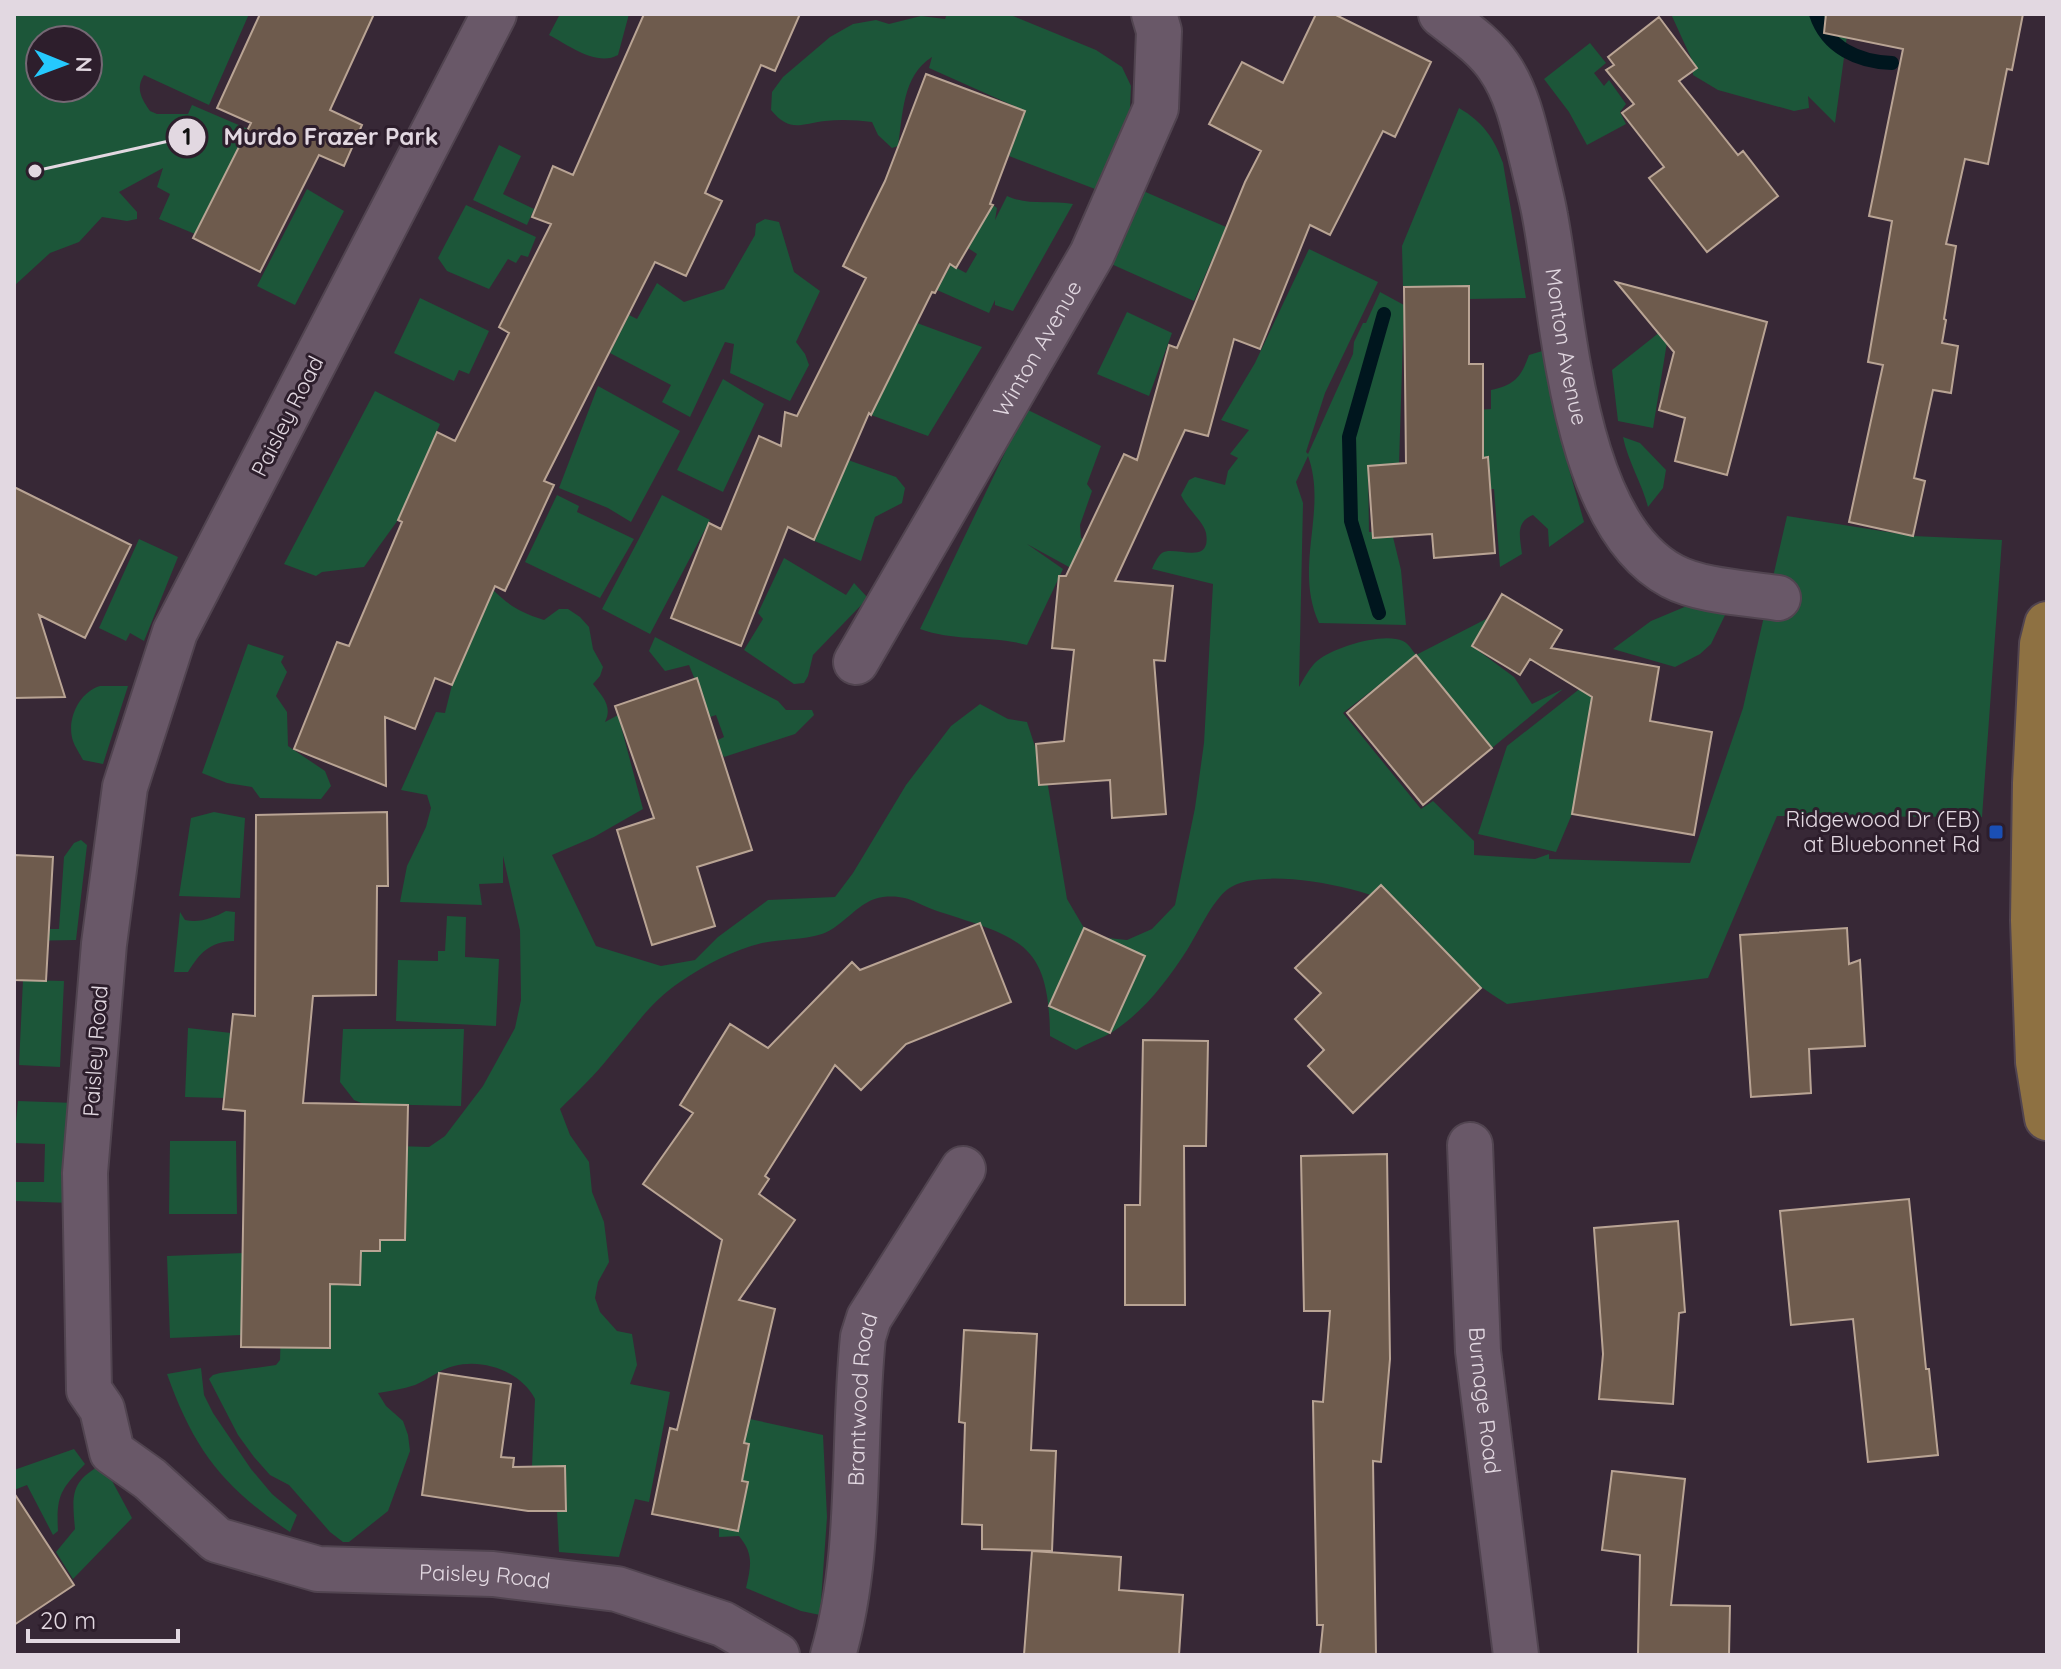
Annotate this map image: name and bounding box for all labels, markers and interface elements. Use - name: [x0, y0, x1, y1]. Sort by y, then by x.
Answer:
- north arrow: [24, 24, 104, 104]
- text: N: [70, 56, 98, 73]
- callout: Murdo Frazer Park: [167, 113, 454, 161]
- text: 1: [182, 121, 192, 151]
- text: Murdo Frazer Park: [223, 121, 439, 151]
- street label: Monton Avenue: [1539, 266, 1594, 428]
- street label: Winton Avenue: [987, 275, 1088, 422]
- street label: Paisley Road: [245, 351, 329, 481]
- place label: Ridgewood Dr (EB) at Bluebonnet Rd: [1785, 805, 1980, 858]
- marker: Ridgewood Dr (EB) at Bluebonnet Rd: [1987, 823, 2005, 841]
- street label: Paisley Road: [76, 984, 114, 1118]
- street label: Brantwood Road: [842, 1309, 884, 1486]
- street label: Burnage Road: [1463, 1326, 1507, 1476]
- street label: Paisley Road: [419, 1558, 552, 1595]
- scale bar: [28, 1593, 178, 1643]
- text: 20 m: [40, 1605, 96, 1635]

